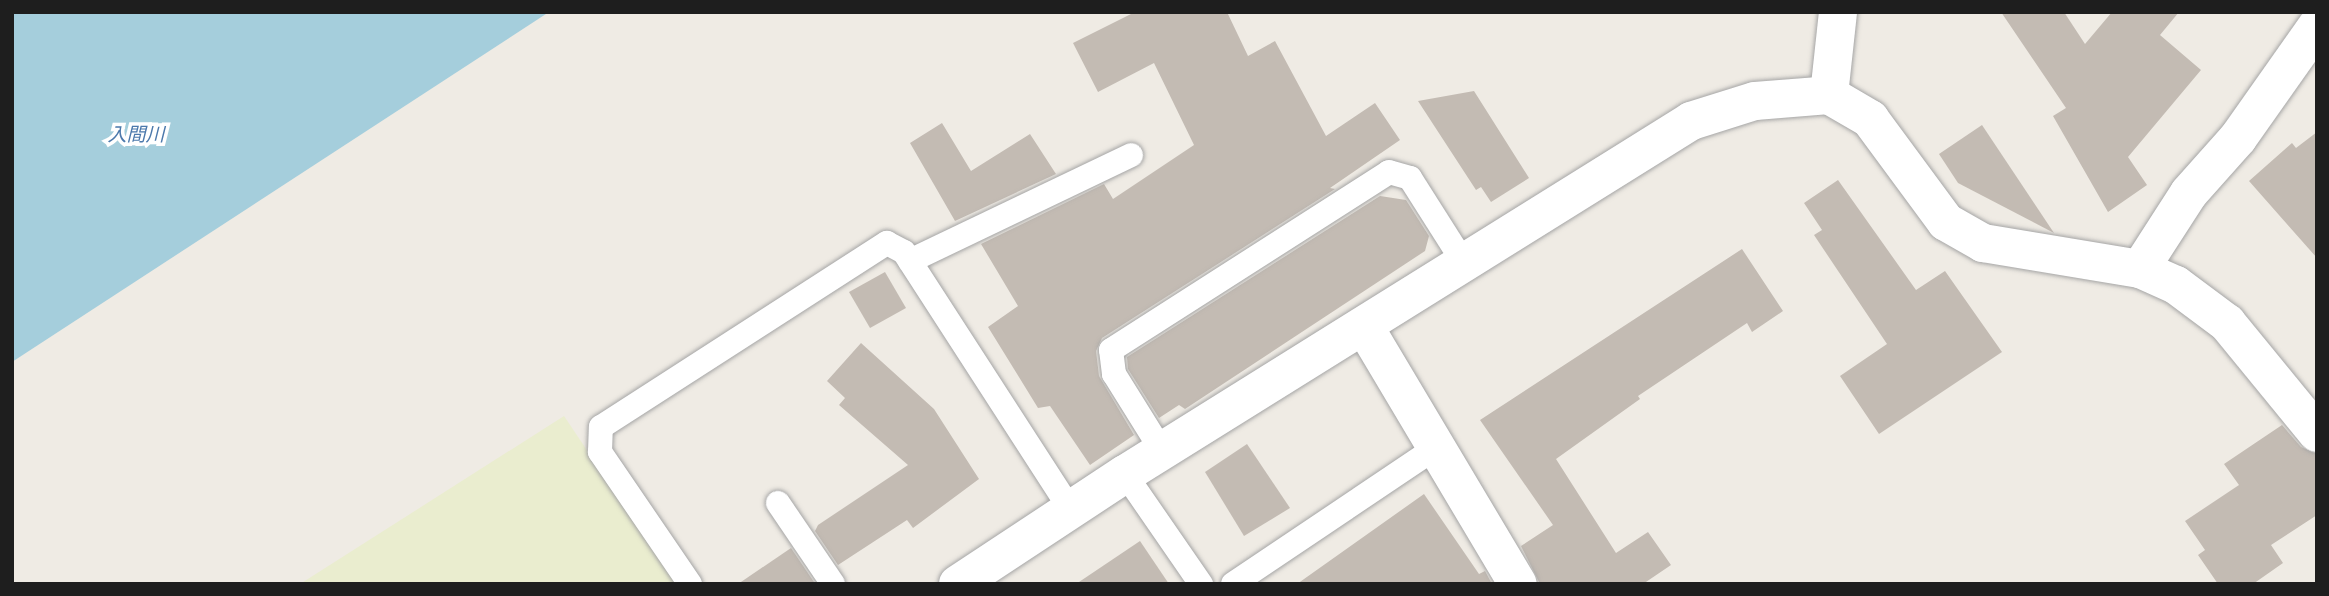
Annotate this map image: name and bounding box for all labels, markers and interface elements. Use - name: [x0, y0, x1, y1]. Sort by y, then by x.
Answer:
- water label: 入間川: [108, 124, 164, 146]

